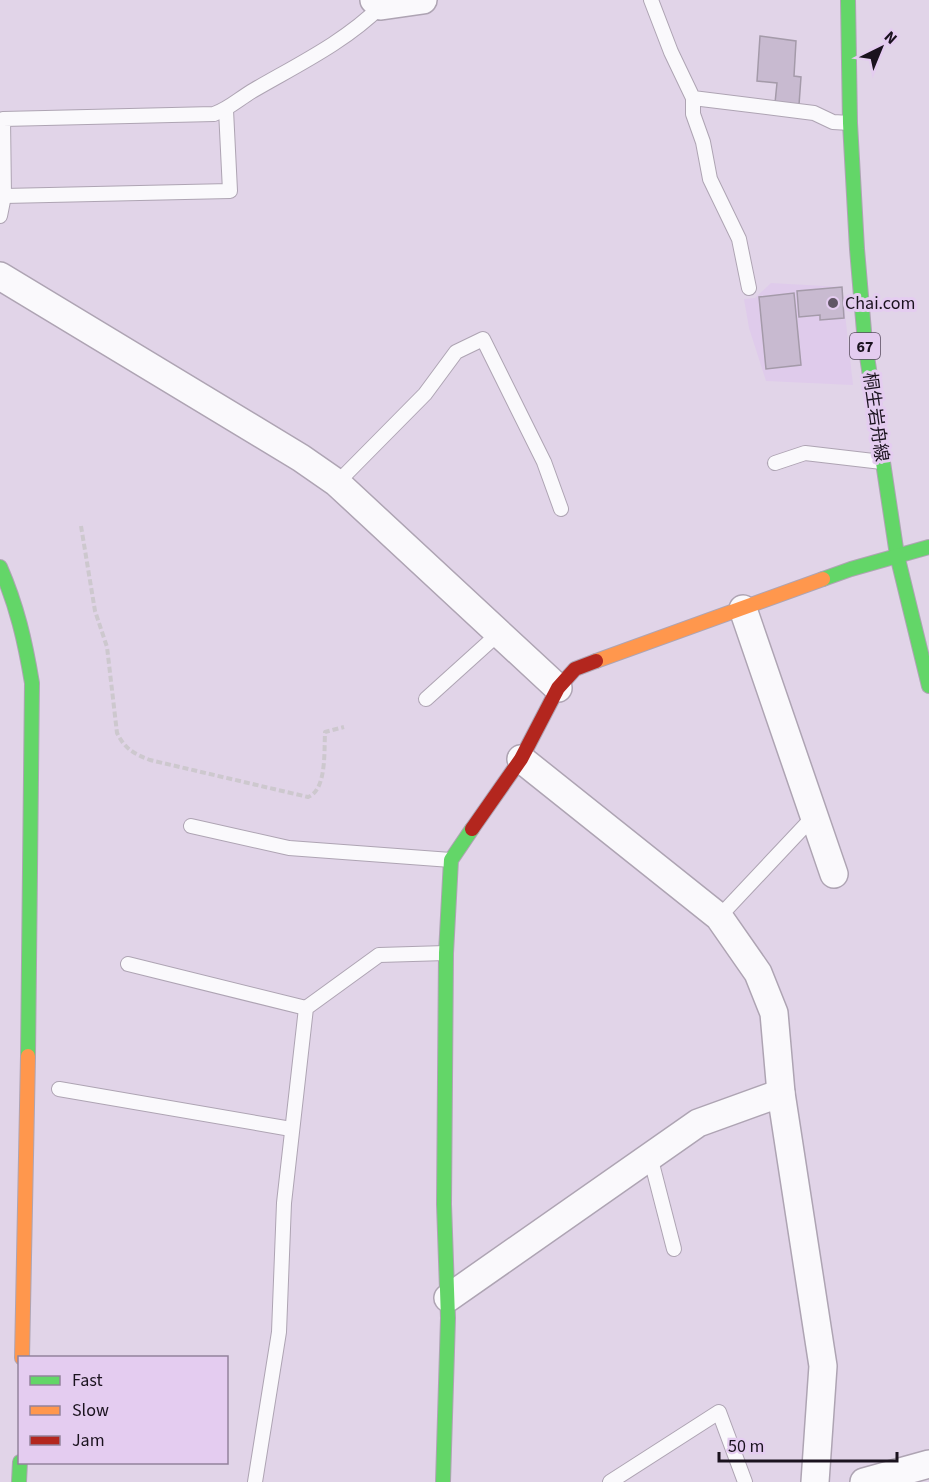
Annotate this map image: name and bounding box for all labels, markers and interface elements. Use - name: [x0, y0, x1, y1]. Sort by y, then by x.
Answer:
- north arrow: [851, 18, 911, 78]
- text: N: [879, 26, 902, 49]
- place label: Chai.com: [845, 291, 915, 316]
- marker: Chai.com: [826, 296, 840, 310]
- road number: 67: [850, 333, 880, 359]
- street label: 桐生岩舟線: [857, 371, 894, 463]
- legend: [18, 1356, 228, 1464]
- text: Fast: [72, 1368, 103, 1393]
- text: Slow: [72, 1398, 109, 1423]
- scale bar: [719, 1425, 898, 1463]
- text: Jam: [72, 1428, 105, 1453]
- text: 50 m: [728, 1434, 764, 1459]

